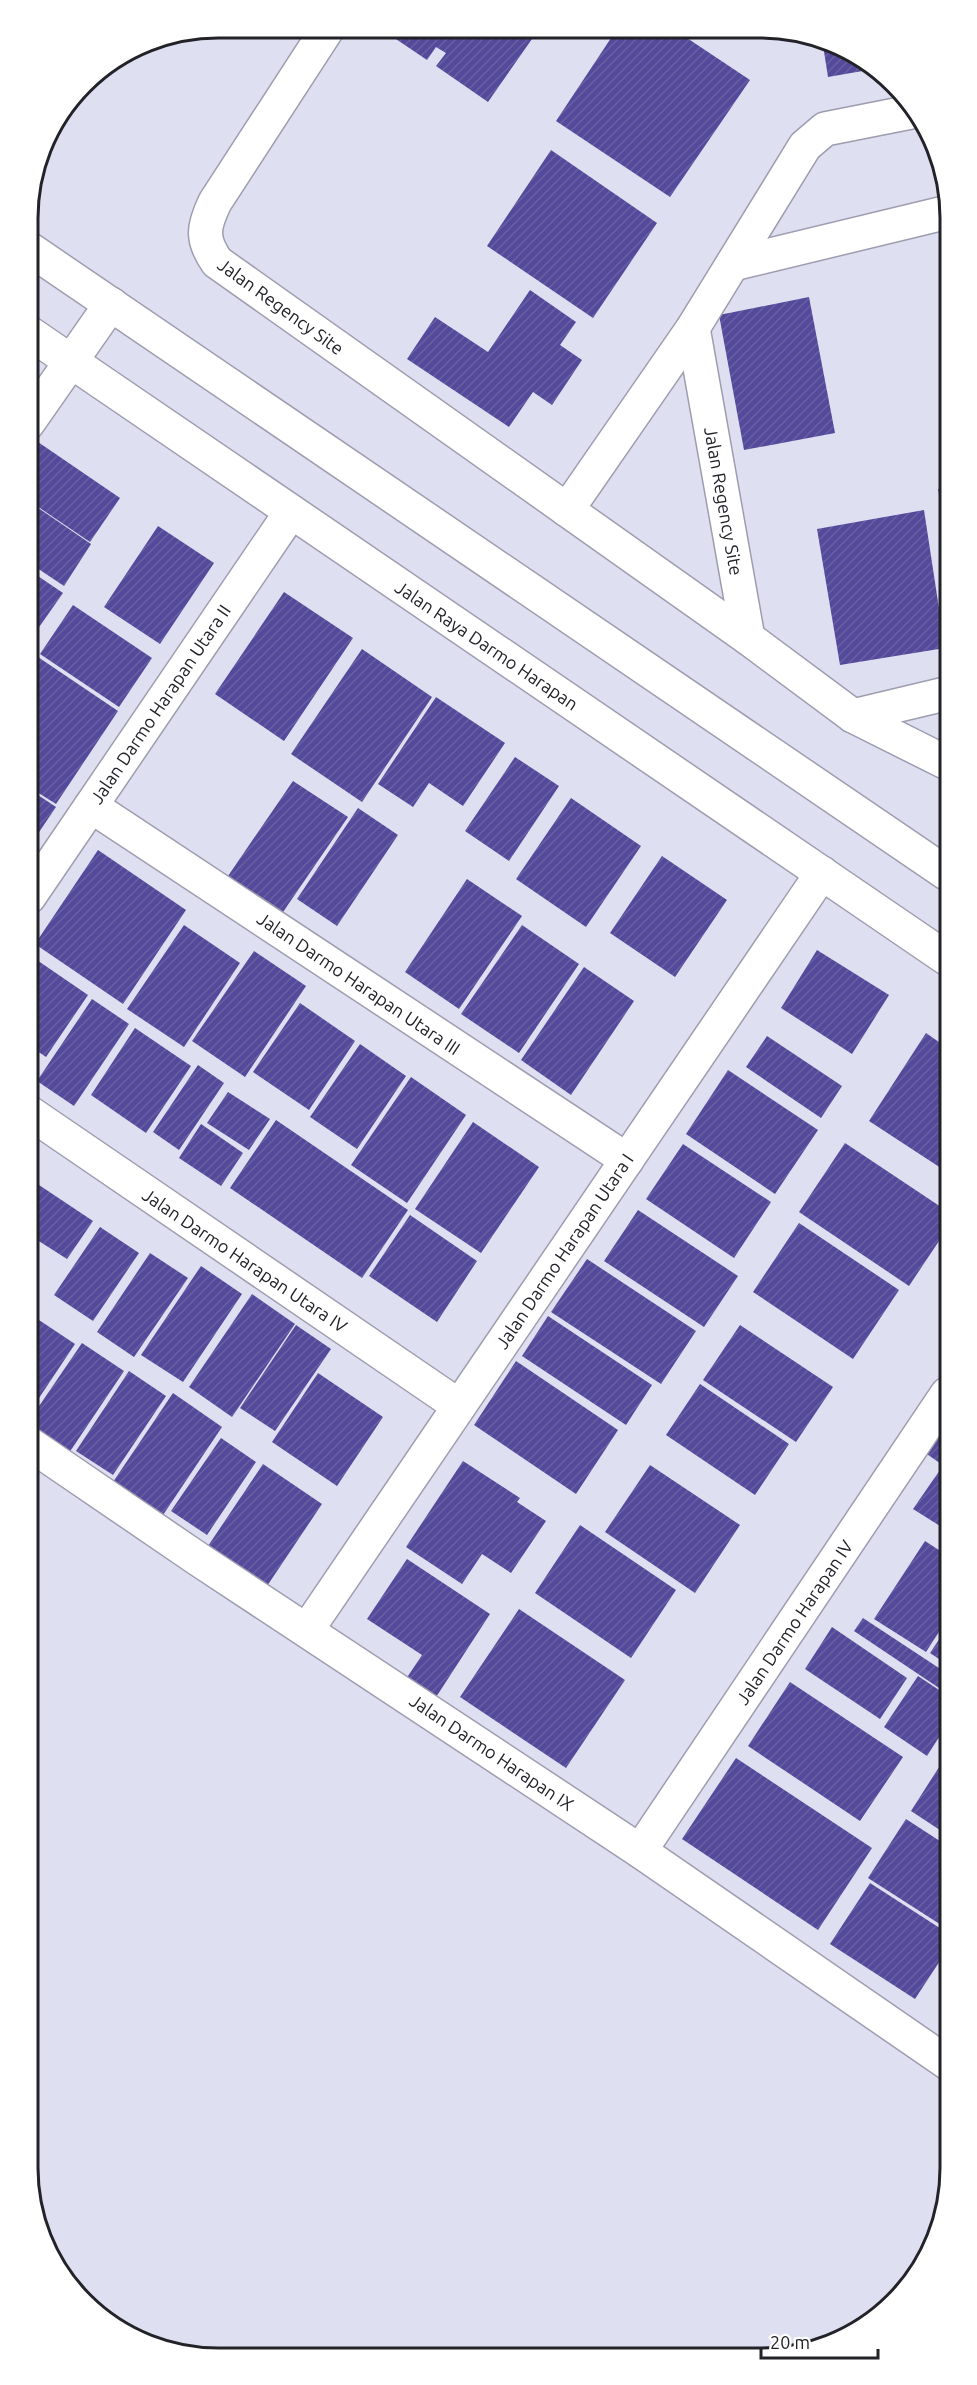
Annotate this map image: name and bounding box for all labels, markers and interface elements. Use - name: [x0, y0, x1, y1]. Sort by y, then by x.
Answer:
- street label: Jalan Regency Site: [214, 254, 348, 358]
- street label: Jalan Regency Site: [701, 425, 747, 577]
- street label: Jalan Raya Darmo Harapan: [392, 576, 582, 714]
- street label: Jalan Darmo Harapan Utara II: [86, 601, 234, 807]
- street label: Jalan Darmo Harapan Utara III: [254, 908, 464, 1058]
- street label: Jalan Darmo Harapan Utara I: [491, 1150, 637, 1352]
- street label: Jalan Darmo Harapan Utara IV: [139, 1184, 352, 1336]
- street label: Jalan Darmo Harapan IV: [732, 1536, 857, 1708]
- street label: Jalan Darmo Harapan IX: [406, 1690, 578, 1814]
- scale bar: [761, 2322, 878, 2360]
- text: 20 m: [770, 2332, 810, 2352]

